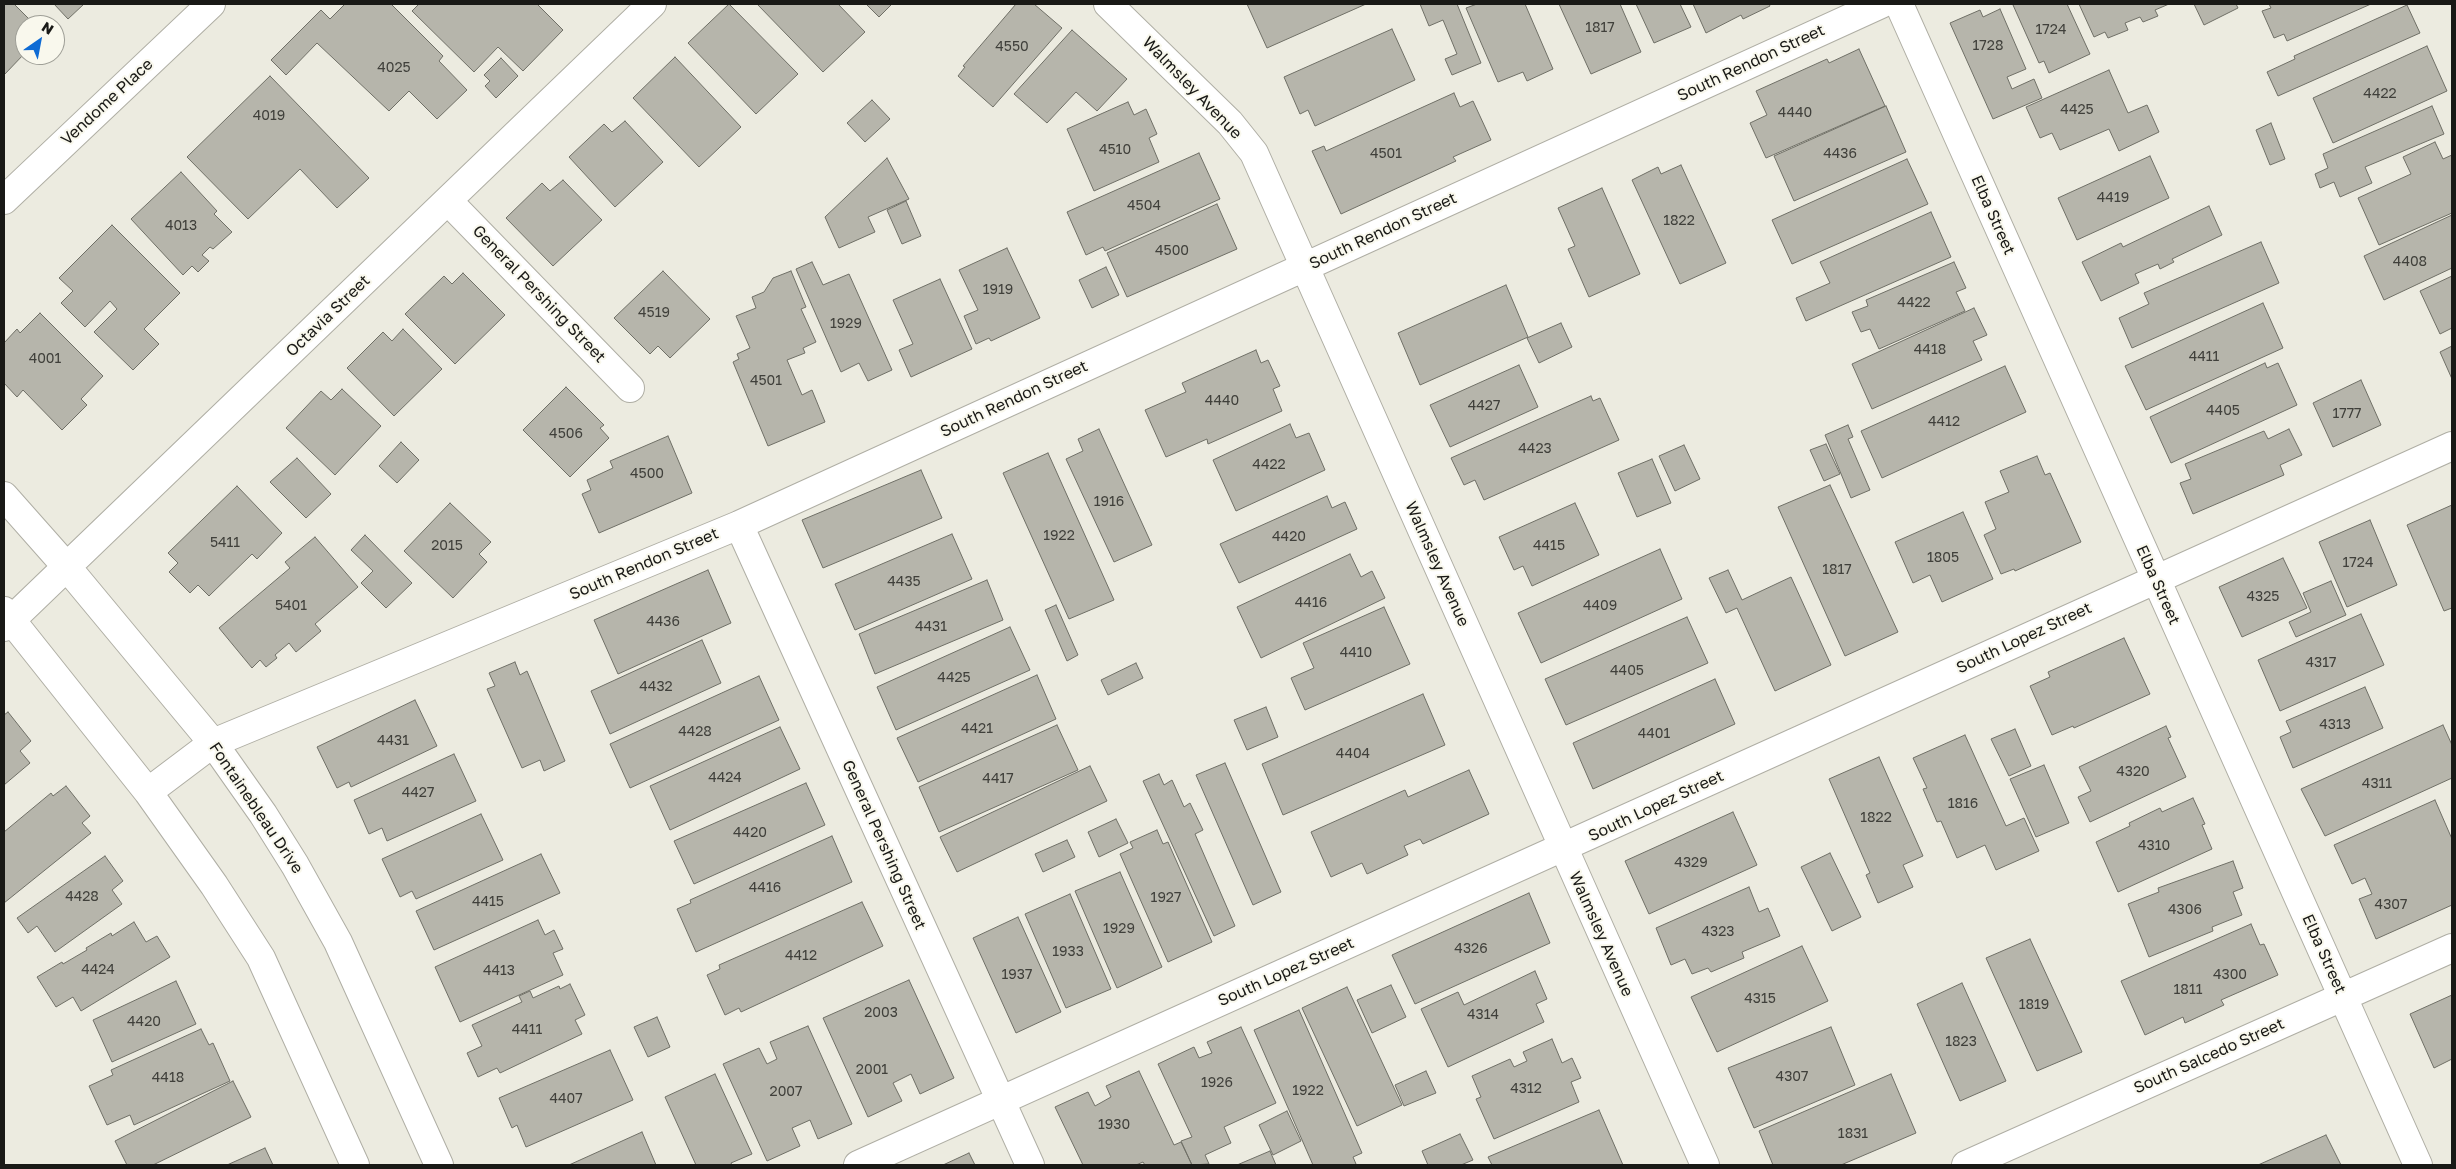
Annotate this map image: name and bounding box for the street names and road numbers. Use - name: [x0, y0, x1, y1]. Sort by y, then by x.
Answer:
- street label: South Rendon Street: [1674, 20, 1828, 106]
- street label: Walmsley Avenue: [1138, 33, 1246, 143]
- street label: Vendome Place: [57, 55, 157, 149]
- street label: Elba Street: [1967, 172, 2019, 258]
- street label: South Rendon Street: [1306, 188, 1460, 274]
- street label: General Pershing Street: [468, 221, 610, 367]
- street label: Octavia Street: [282, 271, 374, 361]
- street label: South Rendon Street: [937, 356, 1091, 442]
- street label: Walmsley Avenue: [1401, 498, 1473, 630]
- street label: South Rendon Street: [566, 524, 722, 604]
- street label: Elba Street: [2132, 542, 2184, 628]
- street label: South Lopez Street: [1953, 598, 2095, 678]
- street label: Fontainebleau Drive: [205, 739, 307, 877]
- street label: General Pershing Street: [838, 757, 930, 933]
- street label: South Lopez Street: [1585, 766, 1727, 846]
- street label: Walmsley Avenue: [1565, 868, 1637, 1000]
- street label: Elba Street: [2298, 911, 2350, 997]
- street label: South Lopez Street: [1215, 933, 1357, 1011]
- street label: South Salcedo Street: [2131, 1014, 2287, 1098]

